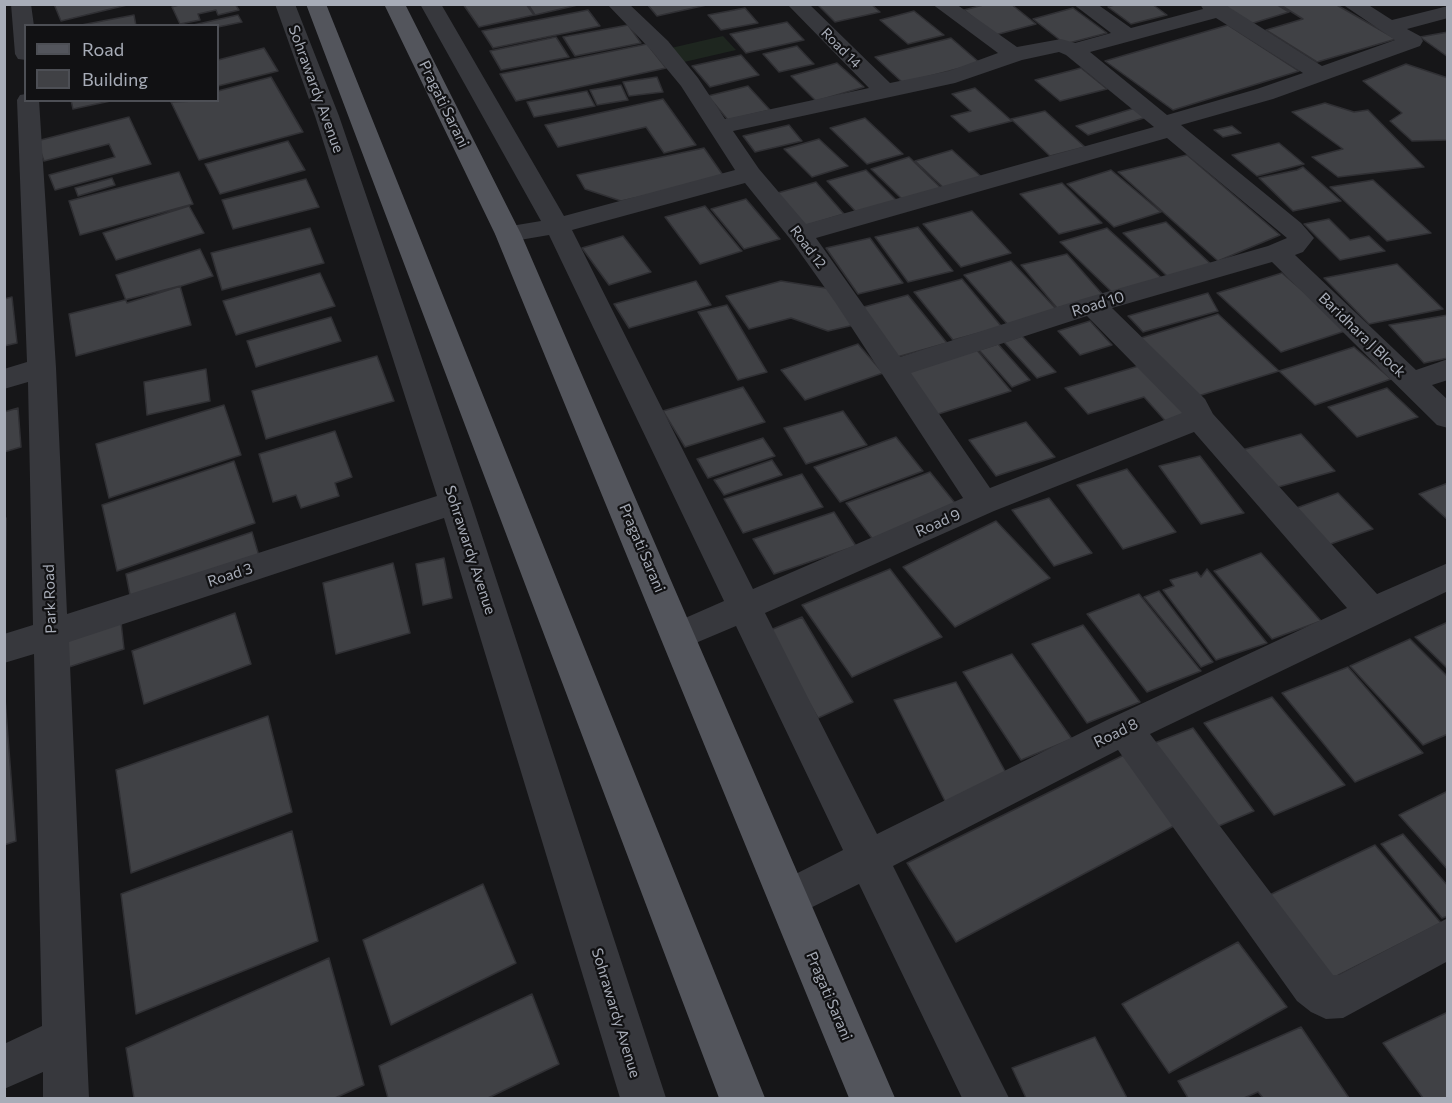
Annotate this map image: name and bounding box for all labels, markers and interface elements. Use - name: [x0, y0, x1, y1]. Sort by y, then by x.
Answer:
- street label: Sohrawardy Avenue: [285, 23, 347, 155]
- legend: [24, 24, 219, 102]
- street label: Road 14: [817, 24, 865, 72]
- text: Road: [82, 38, 124, 60]
- street label: Pragati Sarani: [415, 58, 473, 150]
- text: Building: [82, 68, 148, 90]
- street label: Road 12: [787, 222, 829, 272]
- street label: Road 10: [1069, 287, 1127, 321]
- street label: Baridhara J Block: [1315, 289, 1409, 381]
- street label: Sohrawardy Avenue: [441, 483, 499, 617]
- street label: Pragati Sarani: [615, 501, 669, 595]
- street label: Road 9: [913, 505, 963, 541]
- street label: Road 3: [205, 559, 255, 591]
- street label: Park Road: [40, 564, 60, 634]
- street label: Road 8: [1091, 715, 1141, 751]
- street label: Sohrawardy Avenue: [588, 946, 644, 1080]
- street label: Pragati Sarani: [802, 949, 856, 1043]

